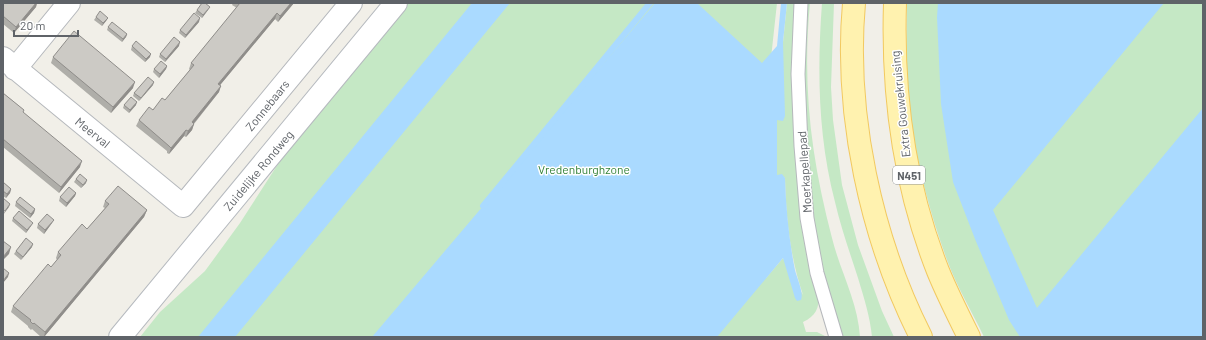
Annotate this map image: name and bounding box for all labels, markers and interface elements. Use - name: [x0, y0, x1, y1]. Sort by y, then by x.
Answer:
- scale bar: [14, 12, 78, 38]
- text: 20 m: [20, 18, 46, 32]
- street label: Extra Gouwekruising: [887, 50, 913, 158]
- street label: Zonnebaars: [242, 77, 292, 133]
- street label: Meerval: [73, 114, 113, 150]
- street label: Zuidelijke Rondweg: [220, 127, 296, 213]
- street label: Moerkapellepad: [794, 131, 814, 213]
- park label: Vredenburghzone: [538, 162, 630, 176]
- road number: N451: [893, 166, 925, 184]

